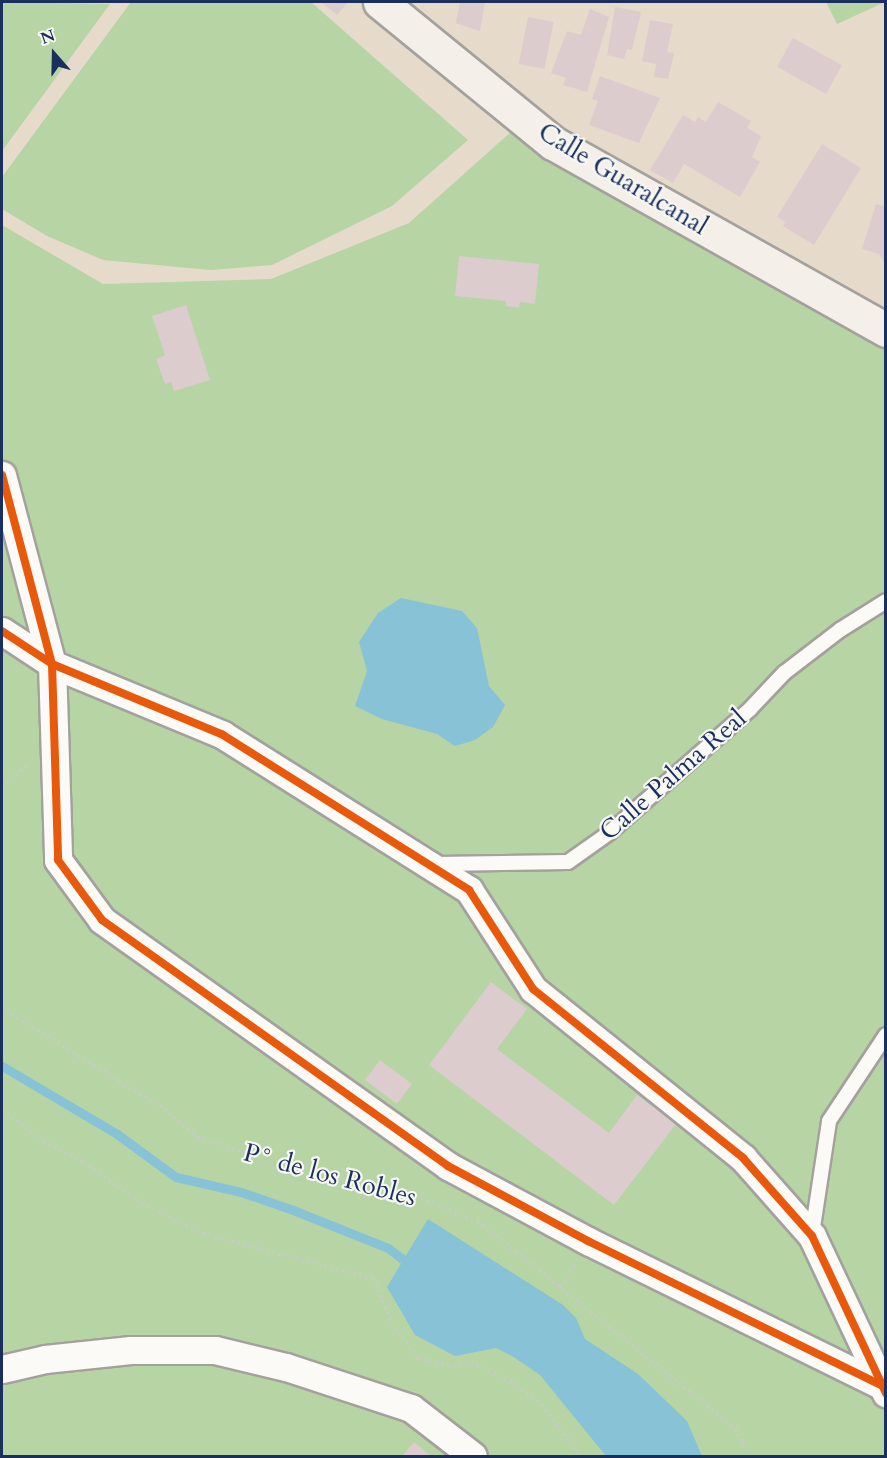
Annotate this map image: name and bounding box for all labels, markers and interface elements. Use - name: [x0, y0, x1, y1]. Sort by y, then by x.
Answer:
- north arrow: [24, 24, 84, 84]
- text: N: [38, 24, 58, 50]
- street label: Calle Guaralcanal: [533, 116, 713, 242]
- street label: Calle Palma Real: [593, 703, 753, 847]
- street label: P° de los Robles: [240, 1137, 420, 1213]

